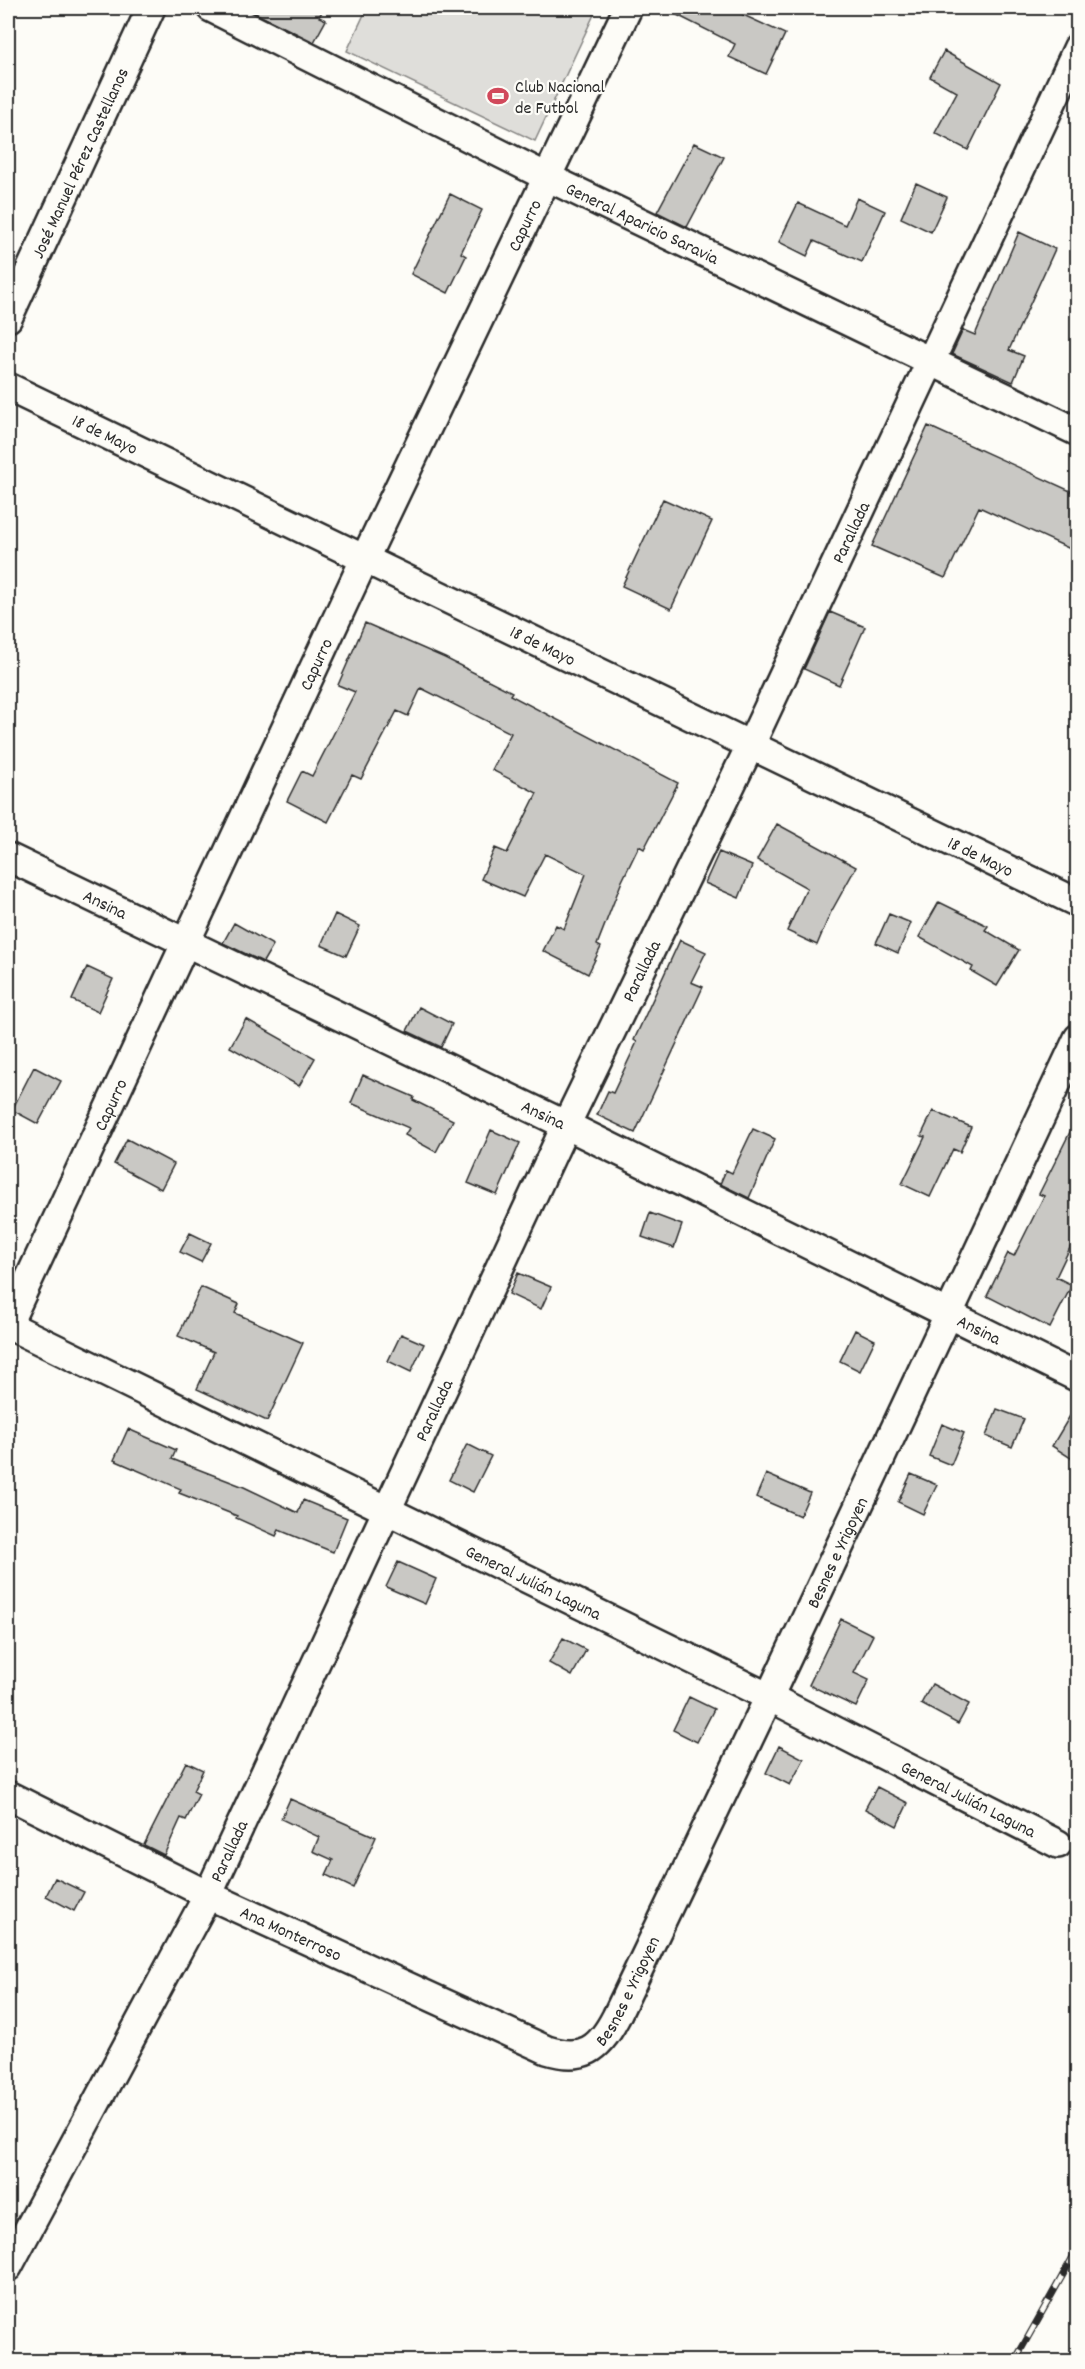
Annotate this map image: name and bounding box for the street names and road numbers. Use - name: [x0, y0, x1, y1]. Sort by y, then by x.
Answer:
- street label: José Manuel Pérez Castellanos: [27, 64, 137, 263]
- street label: General Aparicio Saravia: [561, 178, 723, 273]
- street label: Capurro: [503, 196, 549, 256]
- street label: 18 de Mayo: [67, 410, 141, 463]
- street label: Parallada: [827, 498, 878, 568]
- street label: 18 de Mayo: [505, 621, 579, 674]
- street label: Capurro: [295, 635, 341, 695]
- street label: 18 de Mayo: [943, 832, 1017, 885]
- street label: Ansina: [78, 885, 131, 927]
- street label: Parallada: [618, 936, 669, 1007]
- street label: Capurro: [90, 1076, 135, 1136]
- street label: Ansina: [516, 1095, 569, 1138]
- street label: Ansina: [952, 1310, 1005, 1353]
- street label: Parallada: [410, 1376, 461, 1446]
- street label: Besnes e Yrigoyen: [802, 1494, 876, 1613]
- street label: General Julián Laguna: [460, 1540, 605, 1628]
- street label: General Julián Laguna: [896, 1756, 1040, 1846]
- street label: Parallada: [206, 1816, 256, 1887]
- street label: Ana Monterroso: [235, 1901, 345, 1969]
- street label: Besnes e Yrigoyen: [591, 1933, 668, 2053]

